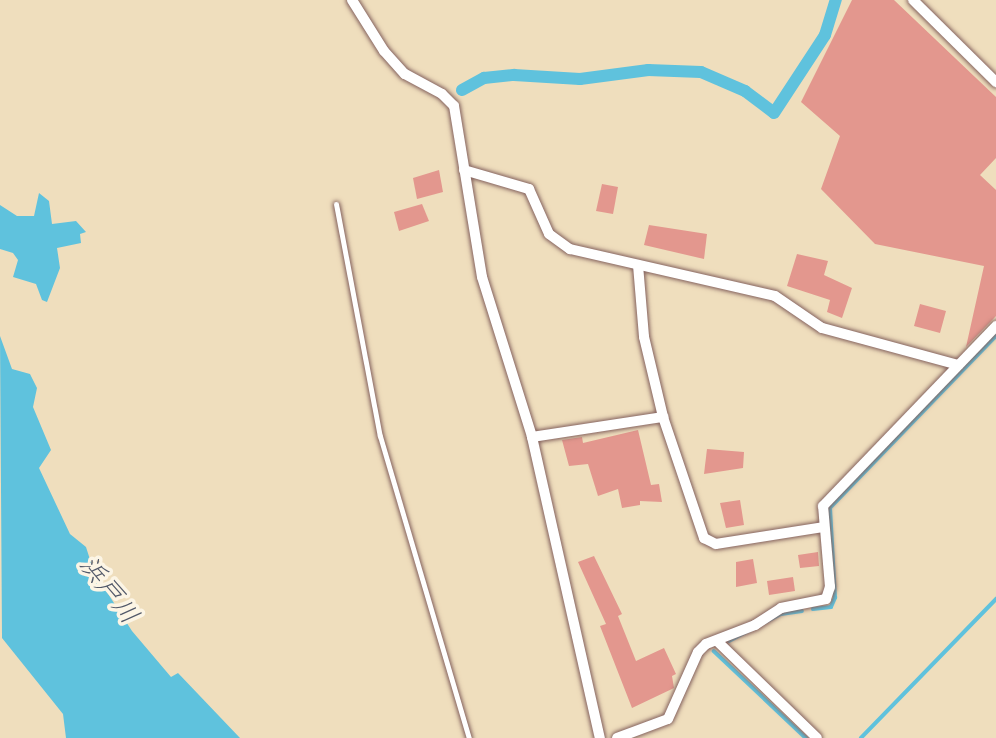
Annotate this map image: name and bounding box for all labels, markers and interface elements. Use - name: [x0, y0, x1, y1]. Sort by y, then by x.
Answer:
- water label: 浜戸川: [73, 550, 145, 630]

